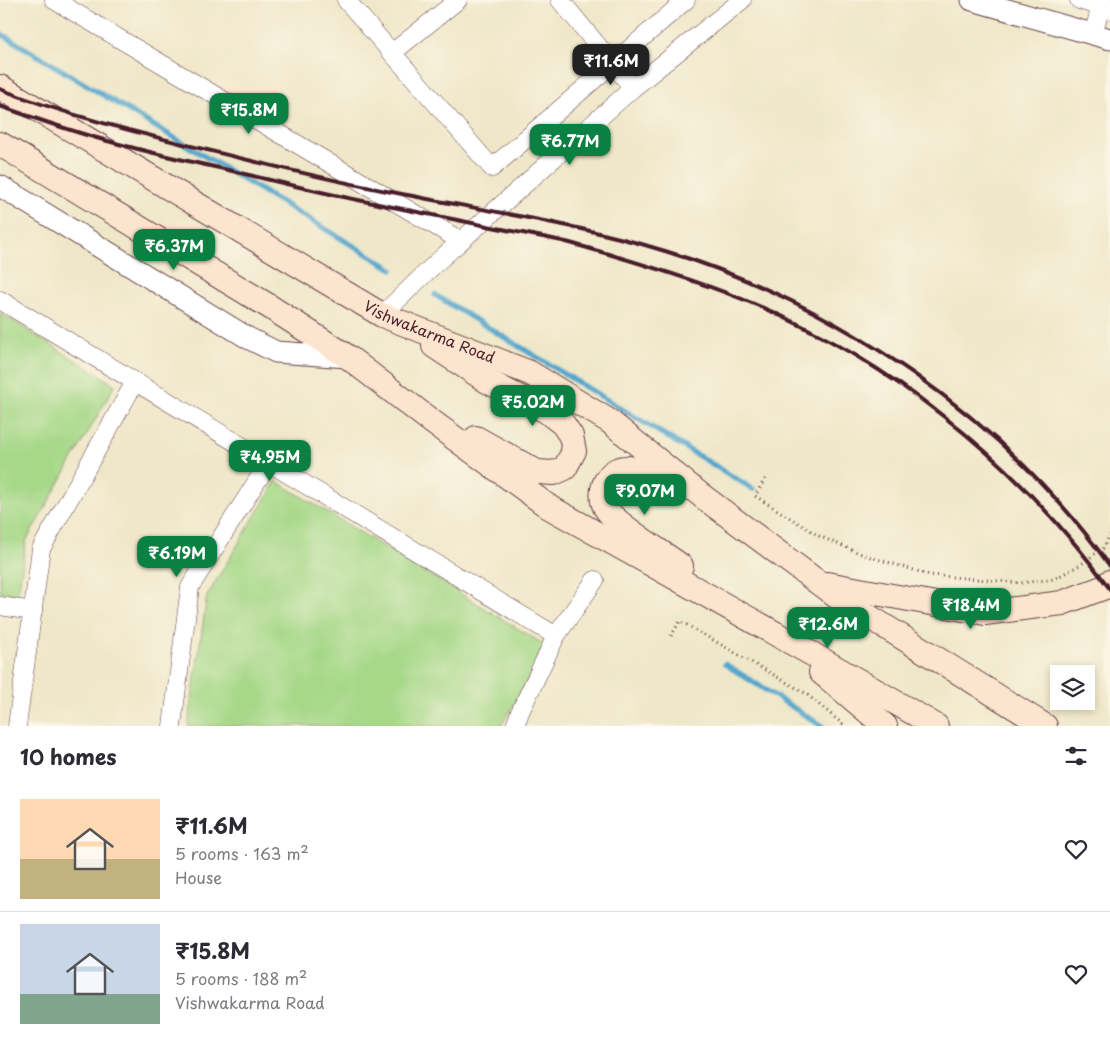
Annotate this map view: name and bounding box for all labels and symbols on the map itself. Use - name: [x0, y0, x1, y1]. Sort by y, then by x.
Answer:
- pin: ₹11.6M: [570, 44, 652, 86]
- pin: ₹15.8M: [208, 92, 290, 135]
- pin: ₹6.77M: [529, 124, 611, 166]
- pin: ₹6.37M: [133, 228, 215, 271]
- street label: Vishwakarma Road: [360, 294, 499, 368]
- pin: ₹5.02M: [492, 384, 574, 427]
- pin: ₹4.95M: [229, 440, 311, 482]
- pin: ₹9.07M: [604, 474, 686, 516]
- pin: ₹6.19M: [136, 536, 218, 578]
- pin: ₹18.4M: [930, 588, 1012, 630]
- pin: ₹12.6M: [787, 606, 869, 649]

